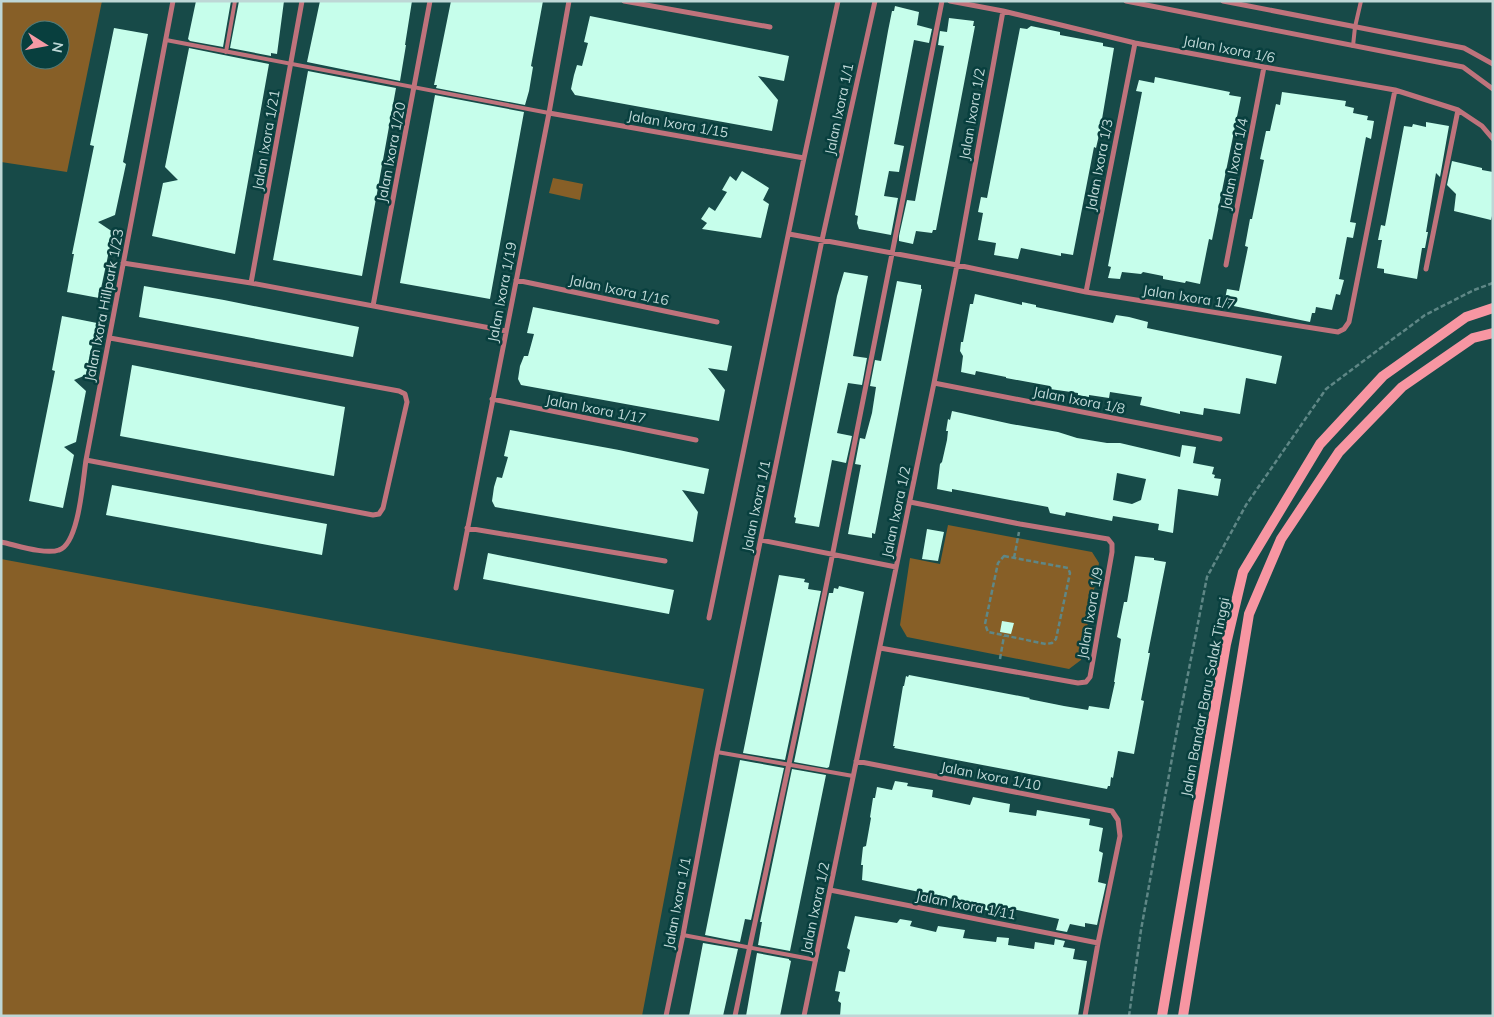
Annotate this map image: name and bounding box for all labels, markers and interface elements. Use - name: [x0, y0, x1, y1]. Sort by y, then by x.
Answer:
- north arrow: [20, 20, 70, 70]
- street label: Jalan Ixora 1/6: [1181, 31, 1277, 67]
- text: N: [48, 41, 68, 54]
- street label: Jalan Ixora 1/1: [820, 61, 858, 157]
- street label: Jalan Ixora 1/2: [955, 66, 989, 162]
- street label: Jalan Ixora 1/21: [248, 88, 284, 192]
- street label: Jalan Ixora 1/20: [372, 100, 410, 204]
- street label: Jalan Ixora 1/15: [626, 106, 730, 142]
- street label: Jalan Ixora 1/4: [1216, 116, 1252, 212]
- street label: Jalan Ixora 1/3: [1081, 117, 1117, 213]
- street label: Jalan Ixora Hillpark 1/23: [80, 227, 128, 383]
- street label: Jalan Ixora 1/19: [483, 240, 521, 344]
- street label: Jalan Ixora 1/16: [567, 271, 671, 309]
- street label: Jalan Ixora 1/7: [1141, 281, 1237, 313]
- street label: Jalan Ixora 1/8: [1031, 382, 1127, 418]
- street label: Jalan Ixora 1/17: [544, 390, 648, 428]
- street label: Jalan Ixora 1/1: [737, 458, 775, 554]
- street label: Jalan Ixora 1/2: [877, 464, 915, 560]
- street label: Jalan Ixora 1/9: [1073, 565, 1107, 661]
- street label: Jalan Bandar Baru Salak Tinggi: [1177, 596, 1233, 798]
- street label: Jalan Ixora 1/10: [939, 757, 1043, 795]
- street label: Jalan Ixora 1/1: [659, 855, 695, 951]
- street label: Jalan Ixora 1/2: [796, 860, 834, 956]
- street label: Jalan Ixora 1/11: [914, 886, 1018, 924]

